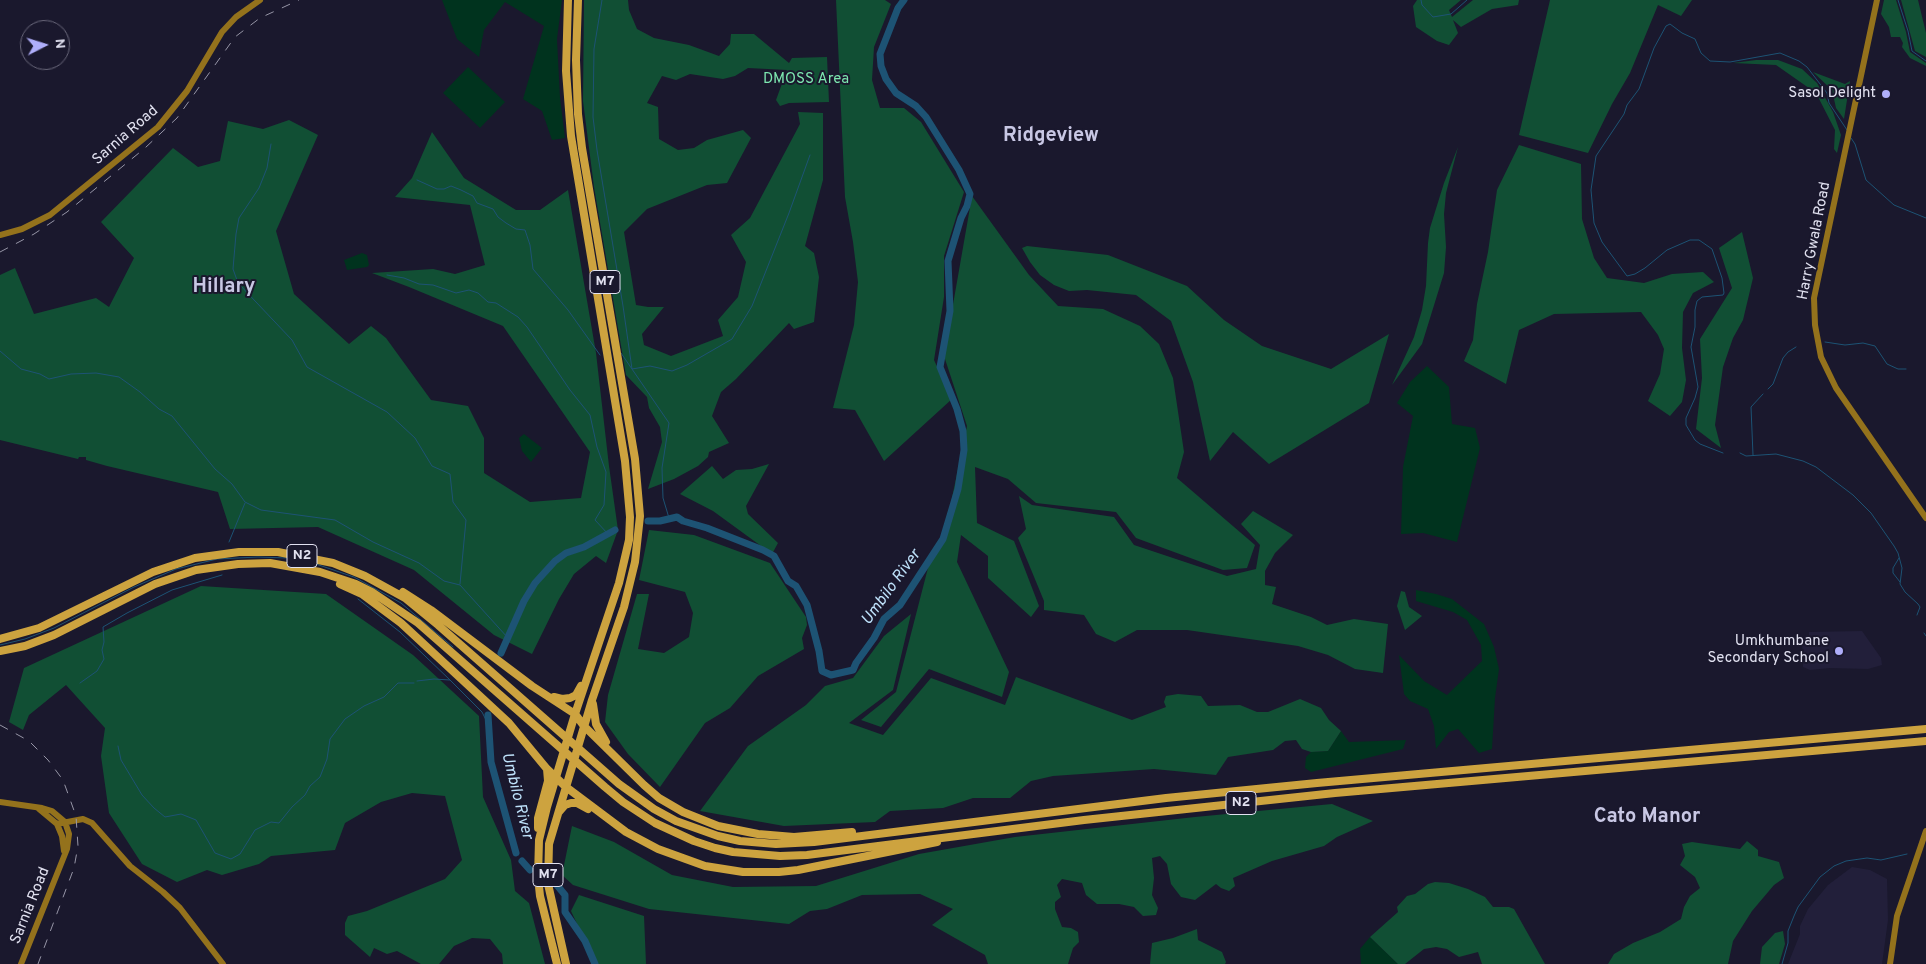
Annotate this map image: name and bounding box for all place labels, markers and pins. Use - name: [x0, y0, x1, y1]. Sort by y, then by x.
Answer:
- place label: Sasol Delight: [1788, 85, 1876, 103]
- marker: Sasol Delight: [1880, 88, 1892, 100]
- place label: Umkhumbane Secondary School: [1708, 633, 1829, 668]
- marker: Umkhumbane Secondary School: [1833, 645, 1845, 657]

